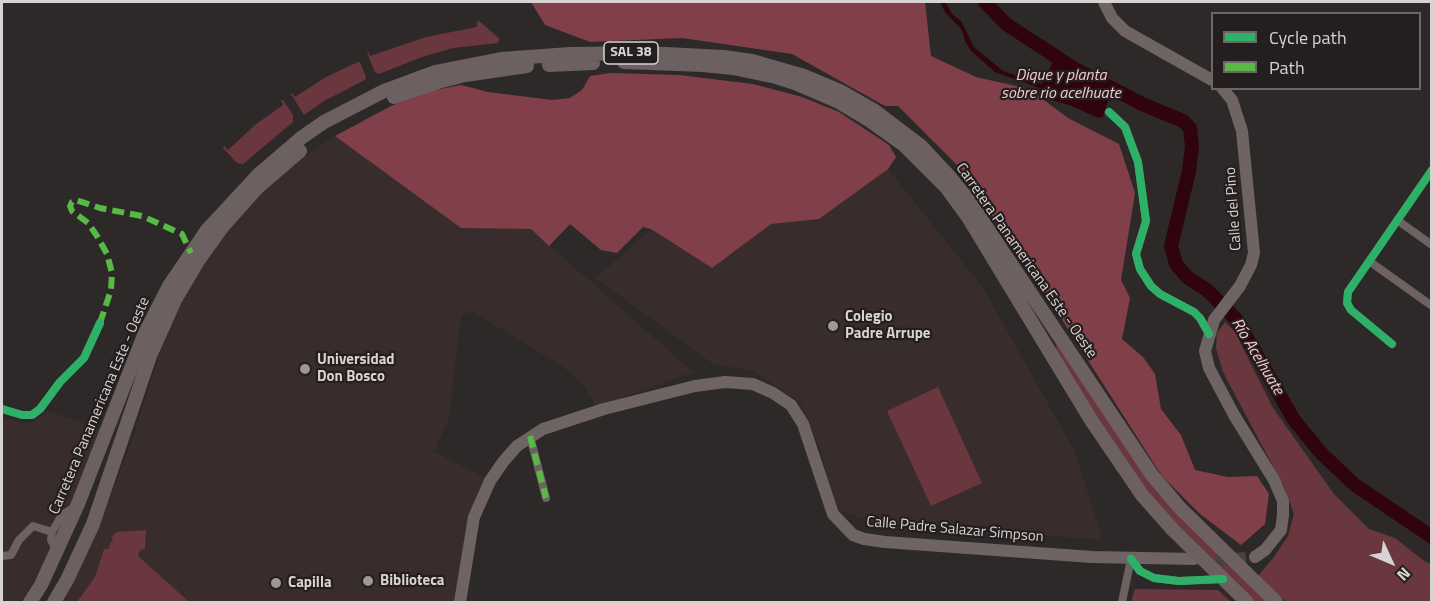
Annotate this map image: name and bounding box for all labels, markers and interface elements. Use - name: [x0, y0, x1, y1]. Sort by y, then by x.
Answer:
- legend: [1211, 12, 1421, 90]
- text: Cycle path: [1269, 24, 1347, 51]
- road number: SAL 38: [604, 42, 658, 64]
- text: Path: [1269, 54, 1305, 81]
- water label: Dique y planta sobre rio acelhuate: [1001, 66, 1121, 104]
- street label: Carretera Panamericana Este - Oeste: [951, 160, 1101, 362]
- street label: Calle del Pino: [1222, 167, 1246, 251]
- street label: Carretera Panamericana Este - Oeste: [46, 295, 154, 517]
- place label: Colegio Padre Arrupe: [845, 308, 930, 343]
- water label: Río Acelhuate: [1227, 315, 1287, 399]
- marker: Colegio Padre Arrupe: [826, 319, 840, 333]
- place label: Universidad Don Bosco: [317, 351, 395, 386]
- marker: Universidad Don Bosco: [298, 362, 312, 376]
- street label: Calle Padre Salazar Simpson: [866, 513, 1044, 547]
- north arrow: [1361, 532, 1421, 592]
- text: N: [1391, 562, 1416, 587]
- place label: Biblioteca: [380, 572, 445, 590]
- place label: Capilla: [288, 574, 332, 592]
- marker: Biblioteca: [361, 574, 375, 588]
- marker: Capilla: [269, 576, 283, 590]

